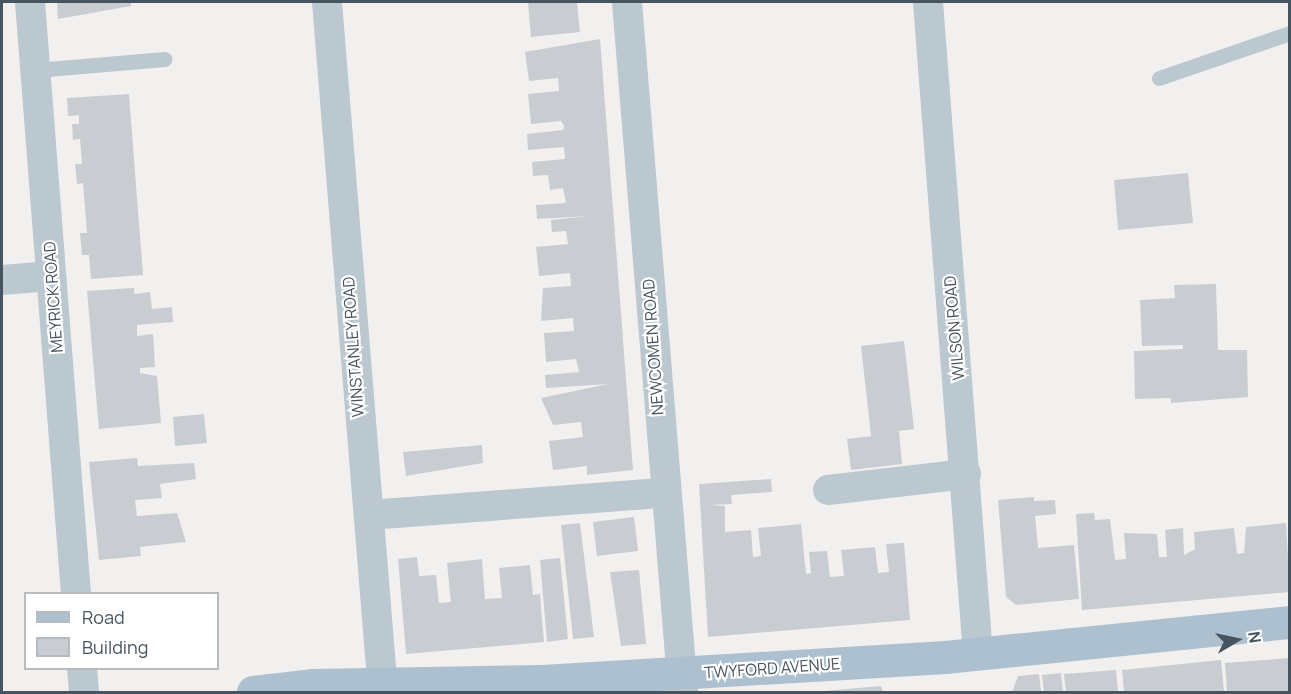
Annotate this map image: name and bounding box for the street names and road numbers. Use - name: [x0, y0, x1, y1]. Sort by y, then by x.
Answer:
- street label: MEYRICK ROAD: [40, 241, 66, 353]
- street label: WILSON ROAD: [940, 275, 968, 381]
- street label: WINSTANLEY ROAD: [338, 276, 368, 418]
- street label: NEWCOMEN ROAD: [639, 278, 667, 416]
- street label: TWYFORD AVENUE: [703, 654, 841, 682]

